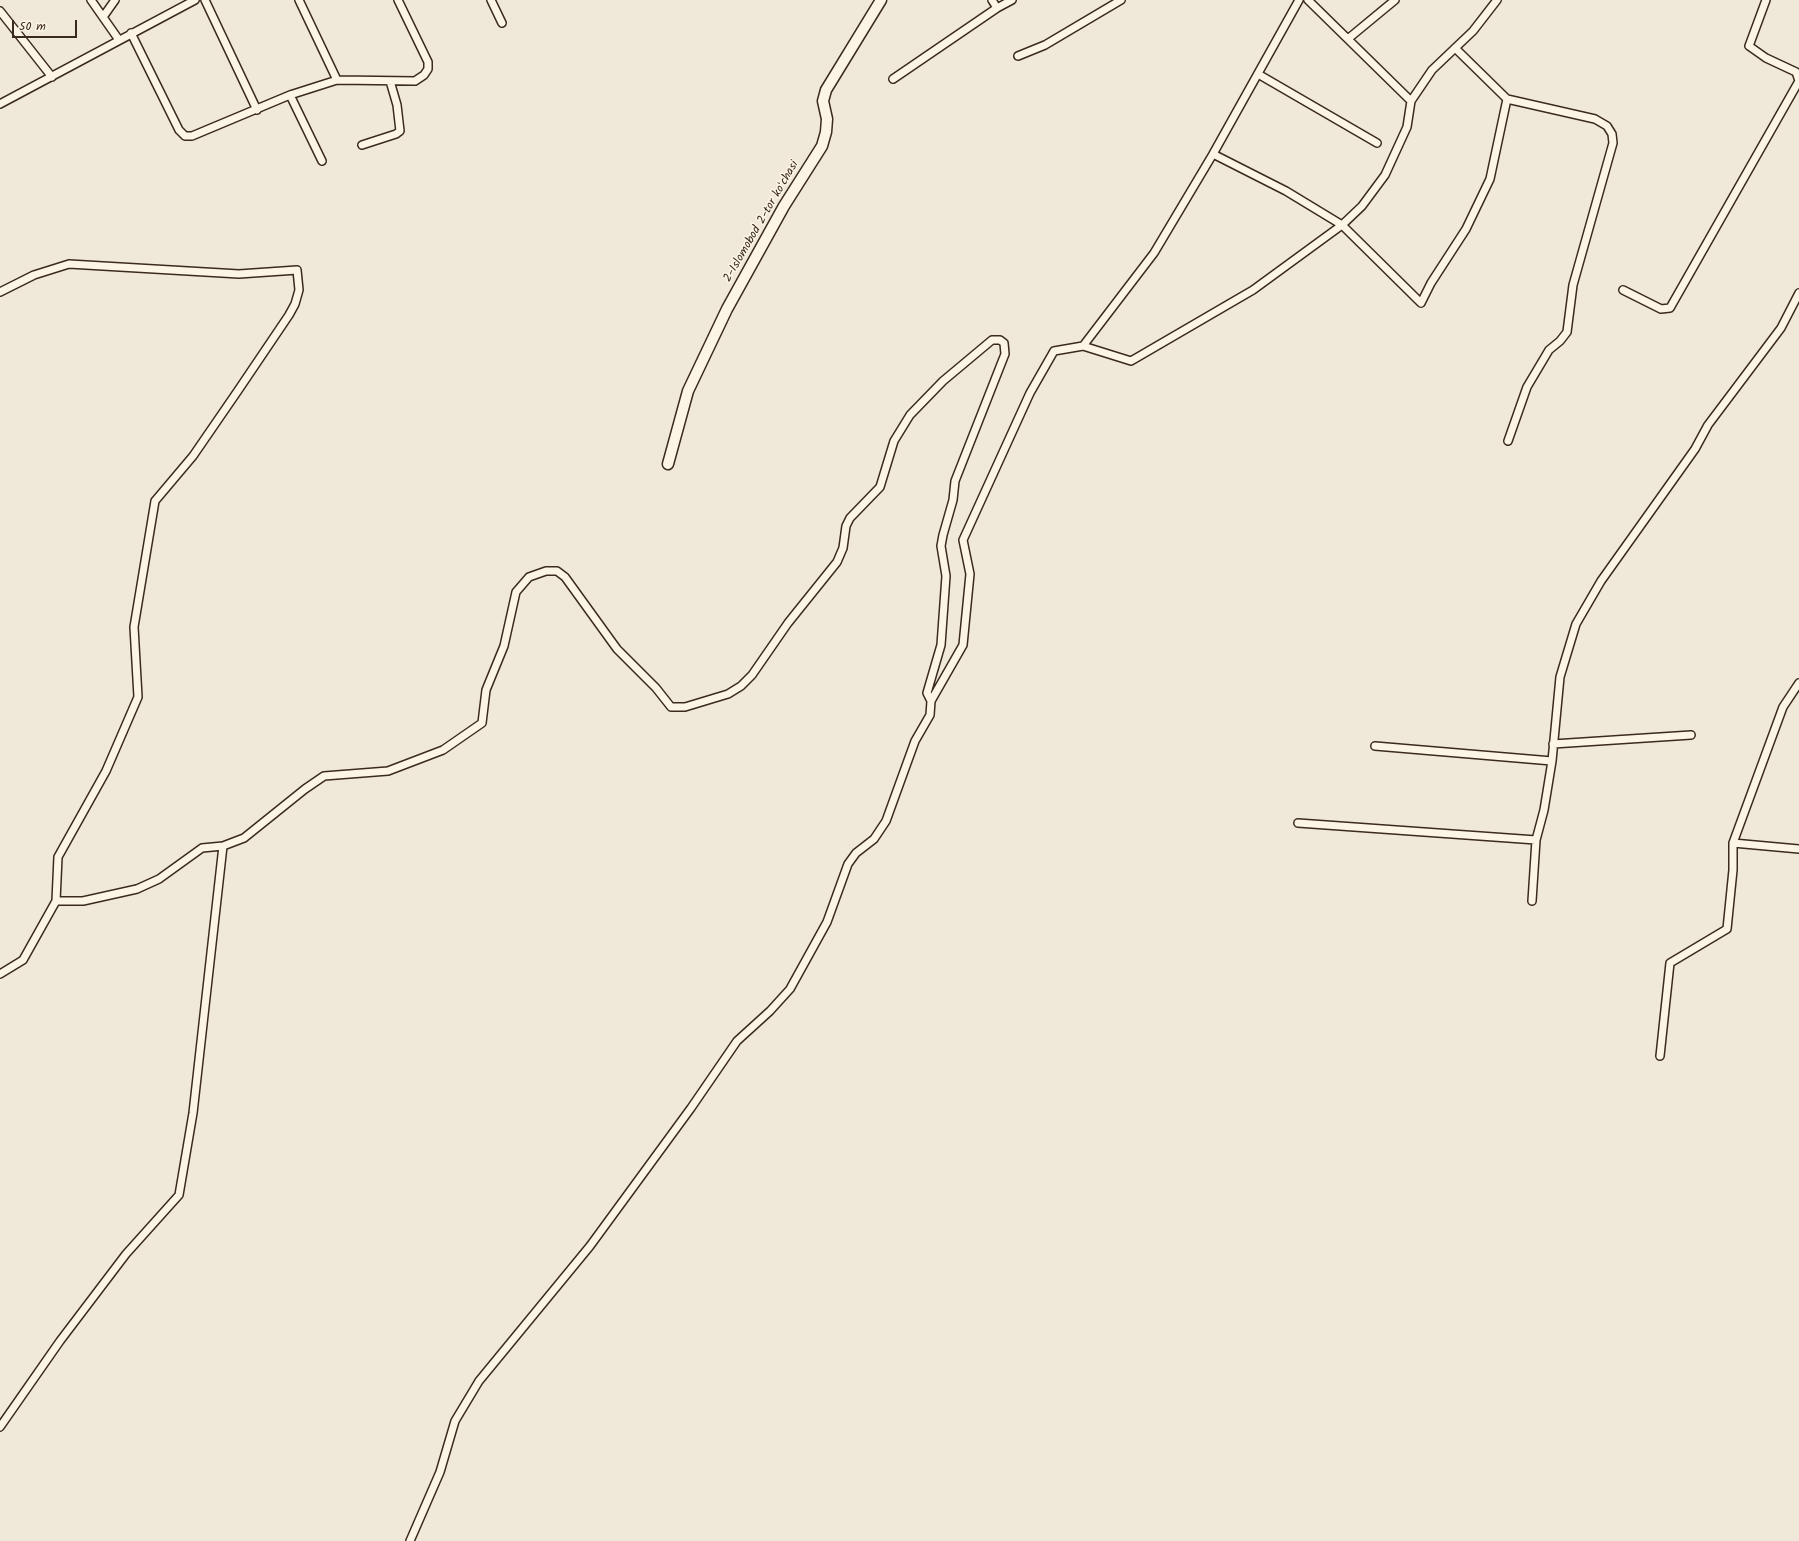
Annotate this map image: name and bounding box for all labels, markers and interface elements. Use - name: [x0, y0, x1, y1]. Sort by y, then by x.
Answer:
- scale bar: [14, 12, 79, 38]
- text: 50 m: [19, 17, 46, 36]
- street label: 2-Islomobod 2-tor koʻchasi: [721, 159, 803, 285]

